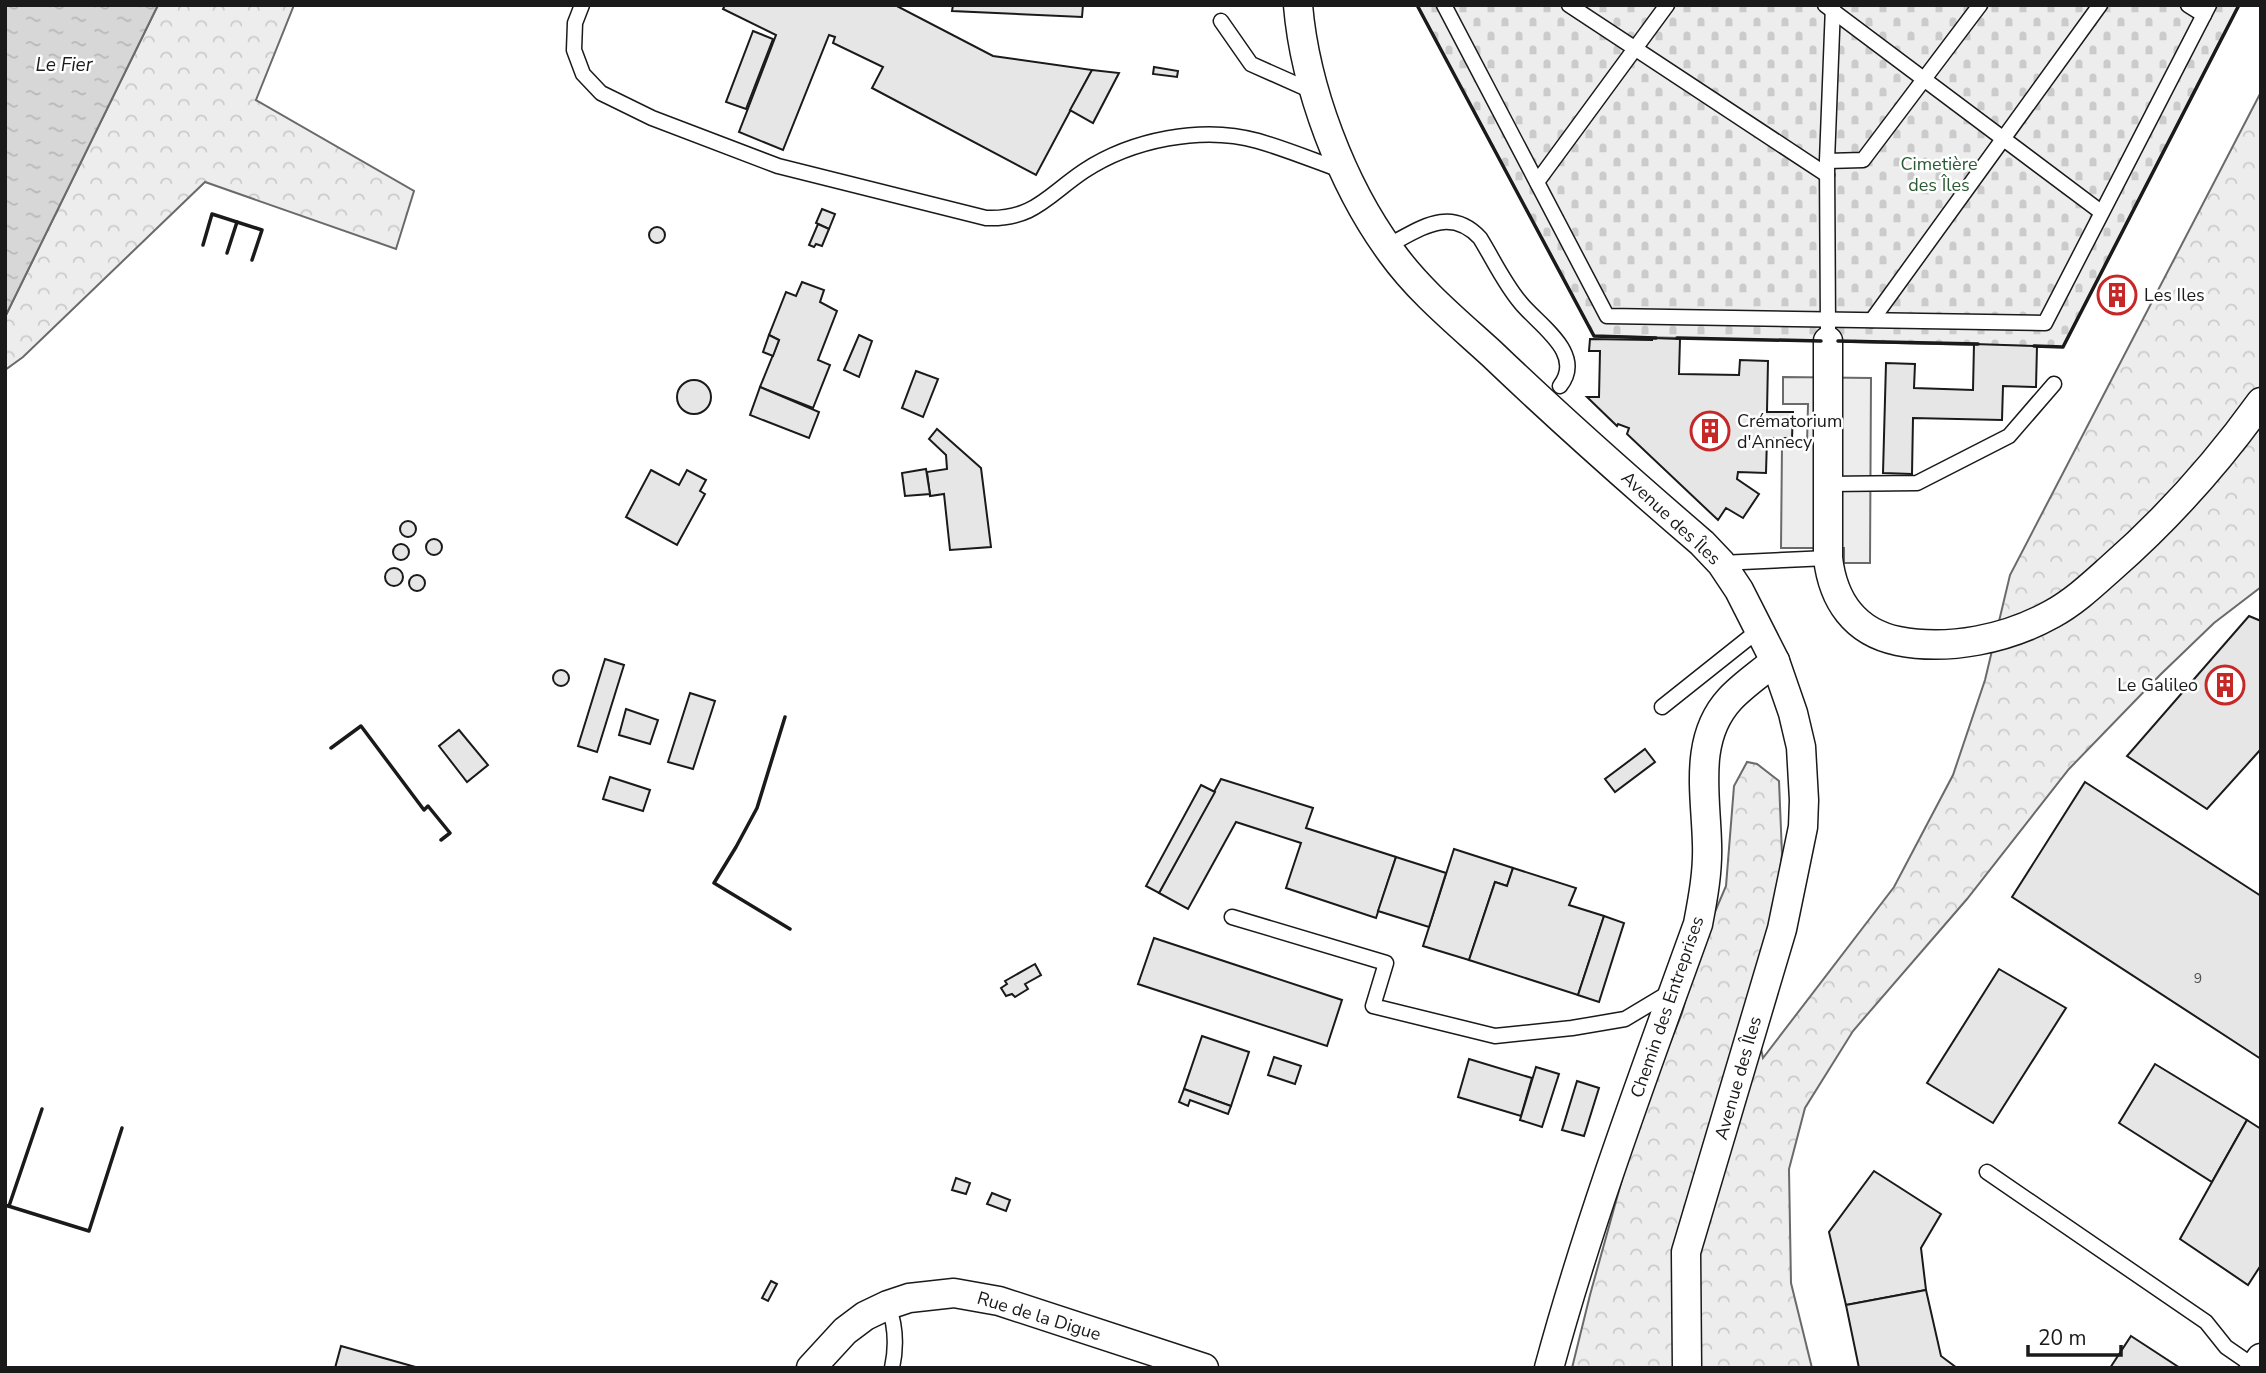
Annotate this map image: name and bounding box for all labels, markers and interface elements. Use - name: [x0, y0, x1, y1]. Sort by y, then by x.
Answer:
- water label: Le Fier: [36, 52, 94, 78]
- park label: Cimetière des Îles: [1900, 152, 1978, 197]
- building icon: Les Iles: [2096, 274, 2138, 316]
- place label: Les Iles: [2144, 283, 2205, 307]
- place label: Crématorium d'Annecy: [1737, 409, 1842, 454]
- building icon: Crématorium d'Annecy: [1689, 410, 1731, 452]
- street label: Avenue des Îles: [1616, 466, 1726, 570]
- building icon: Le Galileo: [2204, 664, 2246, 706]
- place label: Le Galileo: [2117, 673, 2198, 697]
- street label: Chemin des Entreprises: [1625, 913, 1709, 1101]
- house number: 9: [2194, 969, 2202, 988]
- street label: Avenue des Îles: [1709, 1013, 1767, 1143]
- street label: Rue de la Digue: [974, 1286, 1104, 1346]
- scale bar: [2028, 1314, 2121, 1358]
- text: 20 m: [2038, 1324, 2087, 1352]

